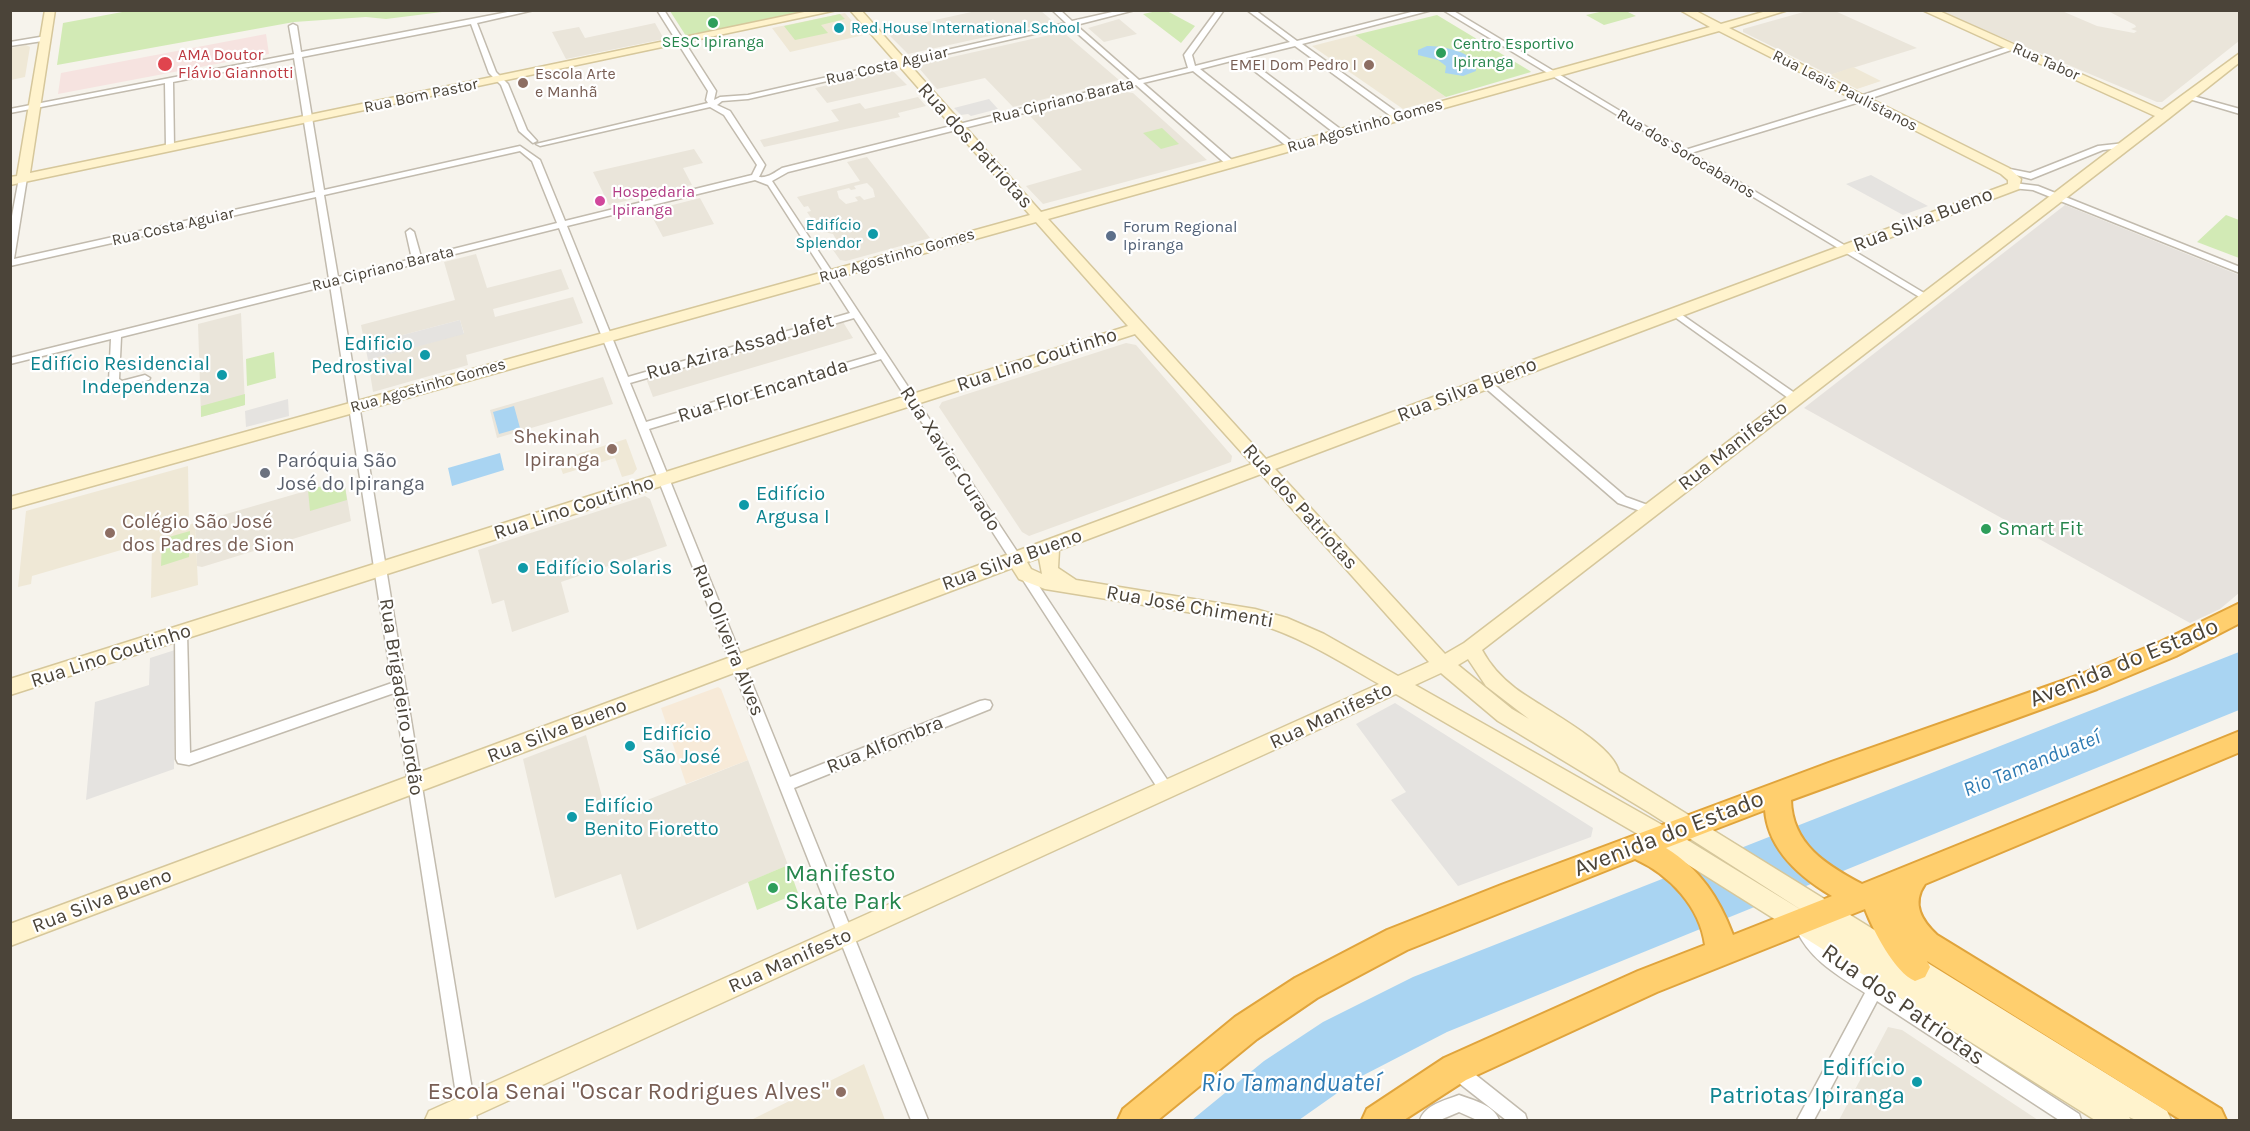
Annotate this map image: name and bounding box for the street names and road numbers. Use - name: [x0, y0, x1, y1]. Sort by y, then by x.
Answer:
- street label: Rua Tabor: [2009, 39, 2083, 85]
- street label: Rua Costa Aguiar: [824, 43, 950, 89]
- street label: Rua Leais Paulistanos: [1769, 46, 1921, 136]
- street label: Rua Cipriano Barata: [990, 74, 1136, 128]
- street label: Rua Bom Pastor: [362, 75, 480, 117]
- street label: Rua dos Patriotas: [912, 78, 1038, 214]
- street label: Rua Agostinho Gomes: [1285, 95, 1445, 157]
- street label: Rua dos Sorocabanos: [1613, 105, 1759, 203]
- street label: Rua Silva Bueno: [1850, 182, 1996, 258]
- street label: Rua Costa Aguiar: [110, 204, 236, 250]
- street label: Rua Agostinho Gomes: [817, 225, 977, 287]
- street label: Rua Cipriano Barata: [310, 242, 456, 296]
- street label: Rua Azira Assad Jafet: [644, 309, 836, 385]
- street label: Rua Lino Coutinho: [954, 323, 1120, 397]
- street label: Rua Silva Bueno: [1394, 352, 1540, 428]
- street label: Rua Flor Encantada: [675, 354, 851, 428]
- street label: Rua Agostinho Gomes: [348, 355, 508, 417]
- street label: Rua Xavier Curado: [894, 382, 1006, 536]
- street label: Rua Manifesto: [1674, 396, 1792, 496]
- street label: Rua dos Patriotas: [1237, 439, 1363, 575]
- street label: Rua Lino Coutinho: [491, 471, 657, 545]
- street label: Rua Silva Bueno: [939, 524, 1085, 596]
- street label: Rua Oliveira Alves: [687, 561, 769, 719]
- street label: Rua José Chimenti: [1104, 580, 1276, 634]
- street label: Rua Brigadeiro Jordão: [374, 597, 428, 797]
- street label: Avenida do Estado: [2025, 612, 2223, 714]
- street label: Rua Lino Coutinho: [28, 619, 194, 693]
- street label: Rua Manifesto: [1266, 677, 1396, 755]
- street label: Rua Silva Bueno: [484, 693, 630, 769]
- street label: Rua Alfombra: [823, 711, 947, 779]
- street label: Avenida do Estado: [1570, 785, 1768, 883]
- street label: Rua Silva Bueno: [29, 863, 175, 939]
- street label: Rua Manifesto: [725, 923, 855, 999]
- street label: Rua dos Patriotas: [1816, 938, 1990, 1072]

